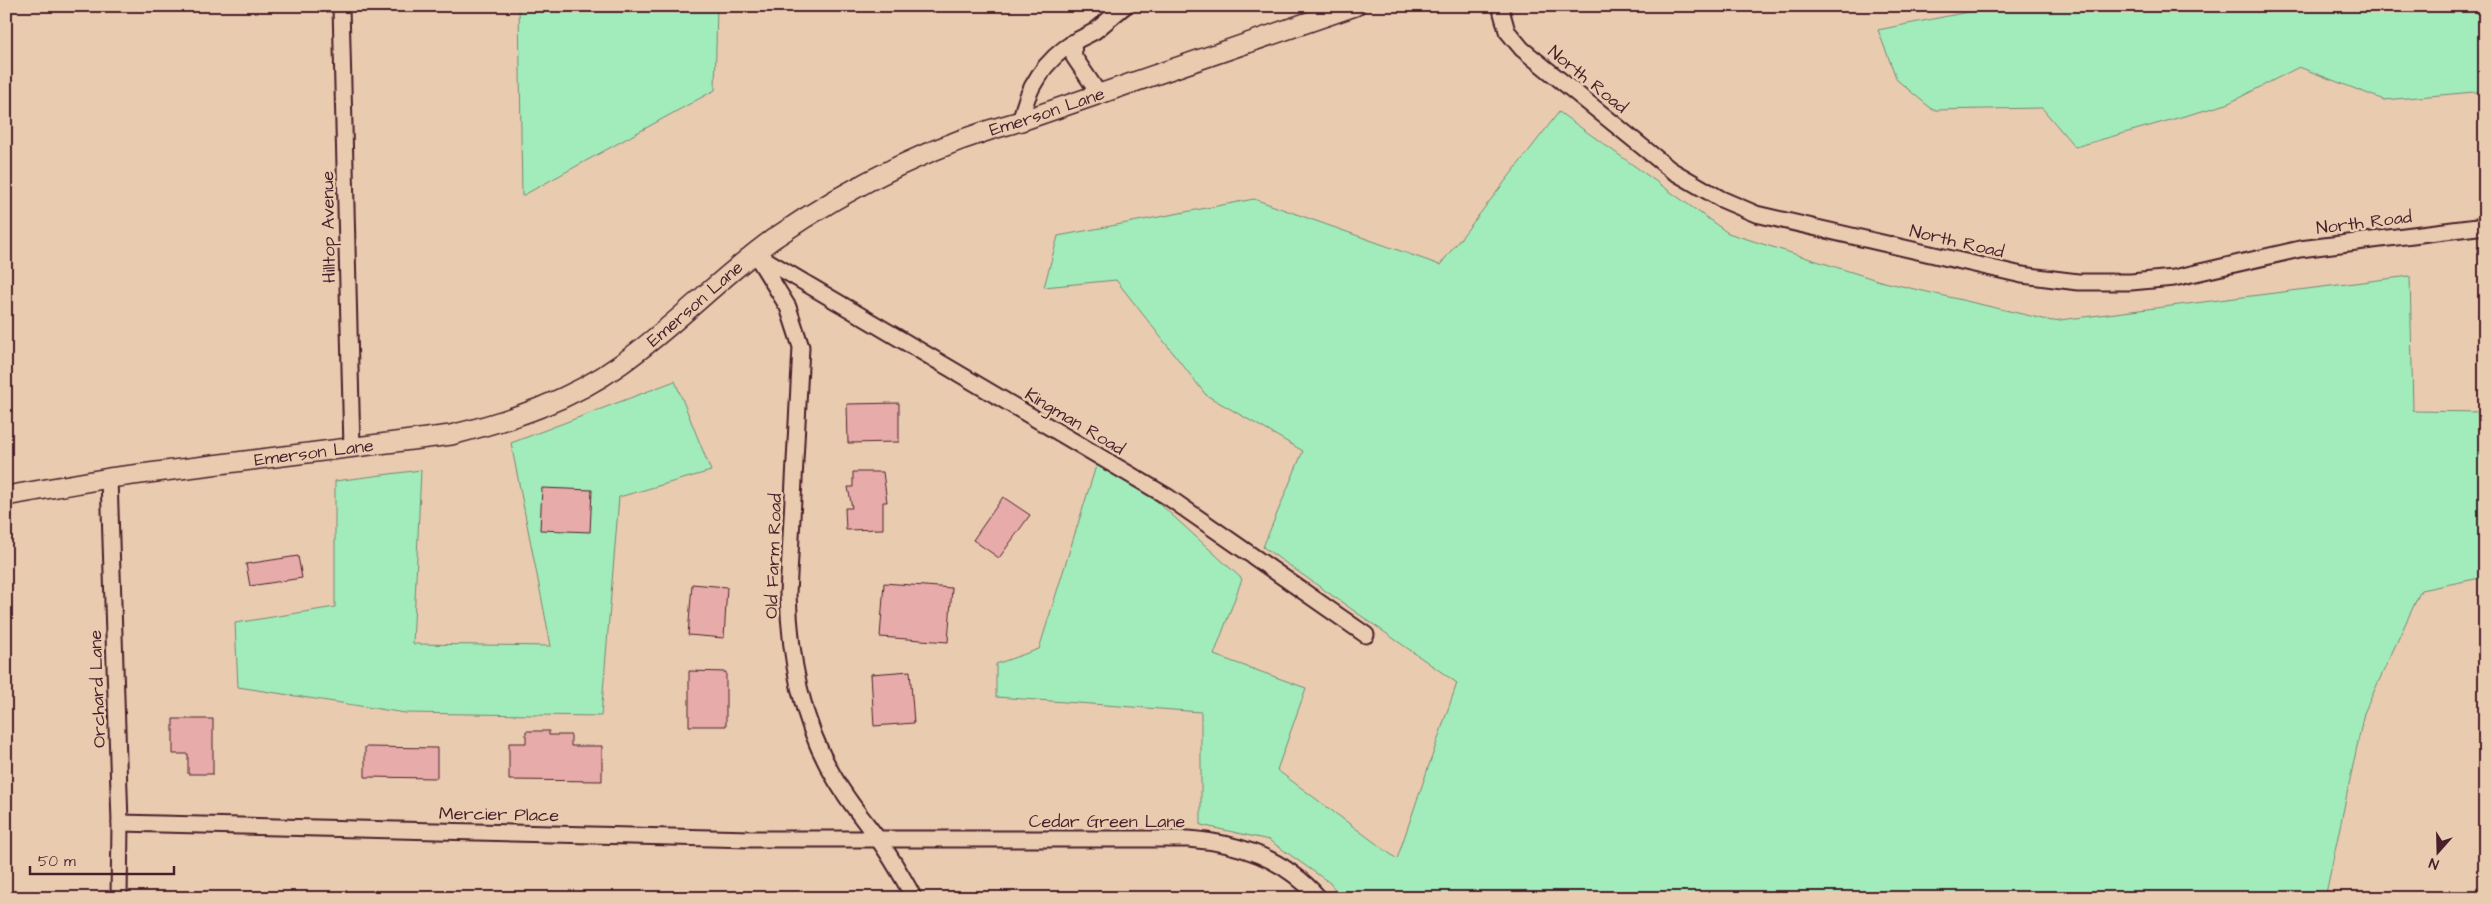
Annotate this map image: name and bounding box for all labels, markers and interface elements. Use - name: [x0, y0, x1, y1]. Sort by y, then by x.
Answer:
- street label: North Road: [1542, 39, 1633, 119]
- street label: Emerson Lane: [986, 81, 1108, 142]
- street label: Hilltop Avenue: [315, 170, 342, 283]
- street label: North Road: [2315, 204, 2413, 241]
- street label: North Road: [1907, 218, 2007, 264]
- street label: Emerson Lane: [642, 255, 749, 353]
- street label: Kingman Road: [1020, 382, 1129, 462]
- street label: Emerson Lane: [253, 433, 375, 473]
- street label: Old Farm Road: [759, 493, 788, 619]
- street label: Orchard Lane: [83, 629, 112, 748]
- street label: Mercier Place: [439, 801, 560, 828]
- street label: Cedar Green Lane: [1029, 809, 1185, 834]
- north arrow: [2414, 826, 2464, 876]
- scale bar: [30, 844, 174, 876]
- text: 50 m: [38, 851, 76, 872]
- text: N: [2426, 852, 2441, 874]

